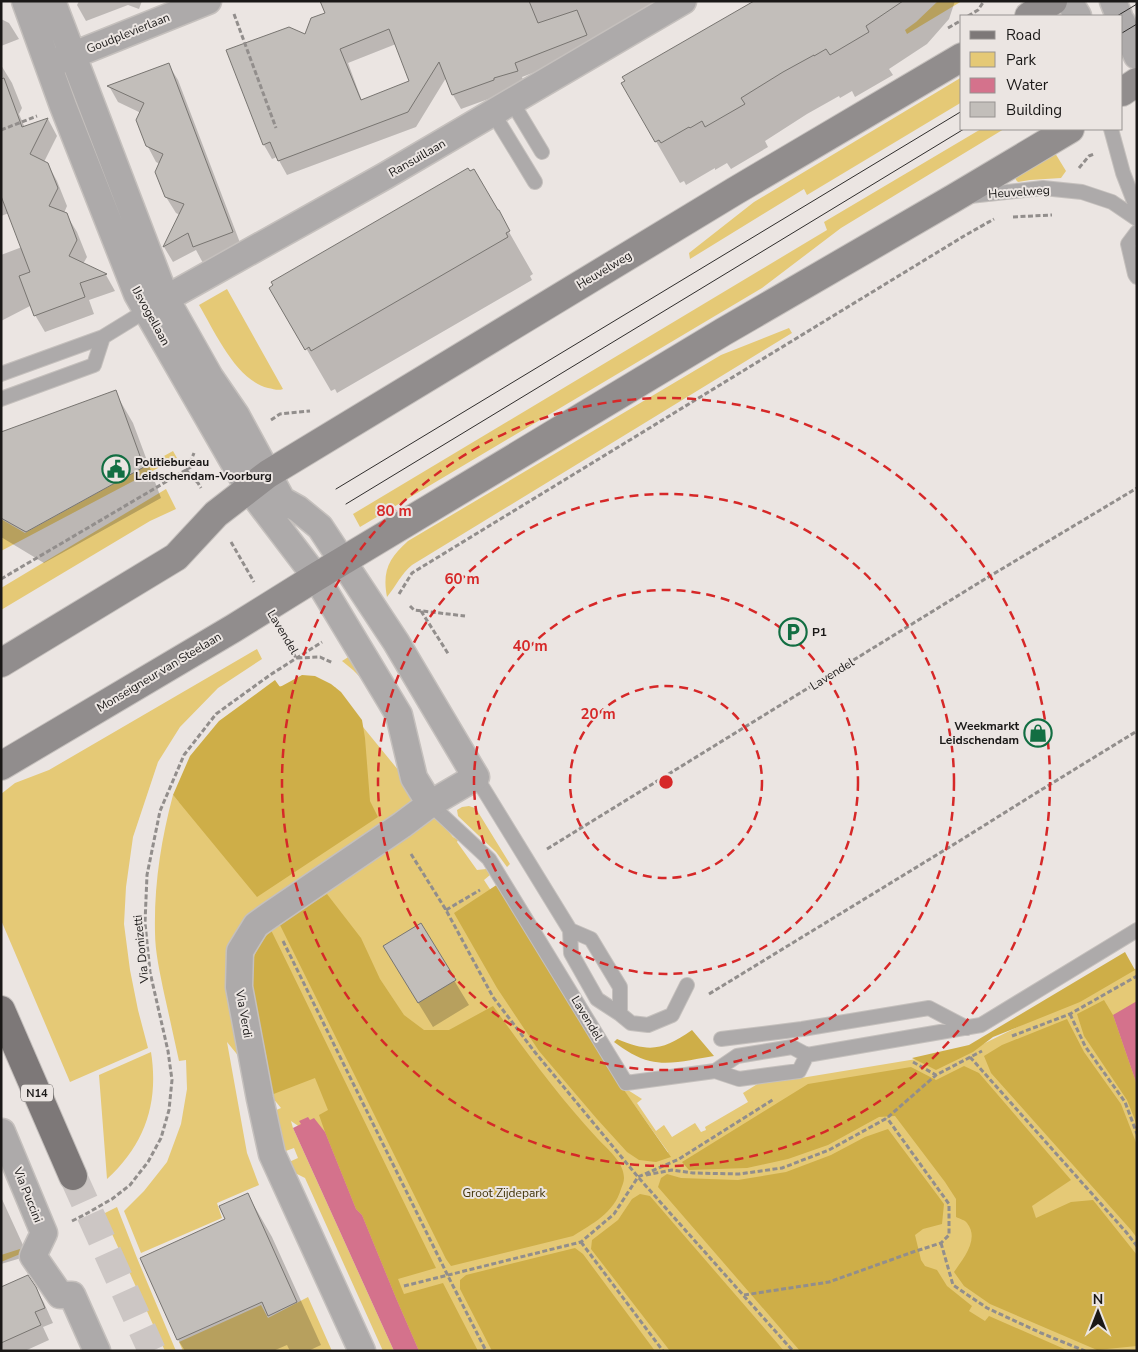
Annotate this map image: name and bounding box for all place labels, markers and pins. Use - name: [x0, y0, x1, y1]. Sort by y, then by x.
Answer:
- public building icon: Politiebureau Leidschendam-Voorburg: [101, 454, 131, 484]
- place label: Politiebureau Leidschendam-Voorburg: [135, 454, 272, 484]
- parking icon: P1: [778, 617, 808, 647]
- place label: P1: [812, 624, 827, 640]
- place label: Weekmarkt Leidschendam: [939, 718, 1019, 748]
- shop icon: Weekmarkt Leidschendam: [1023, 718, 1053, 748]
- centre of rings: [657, 773, 675, 791]

